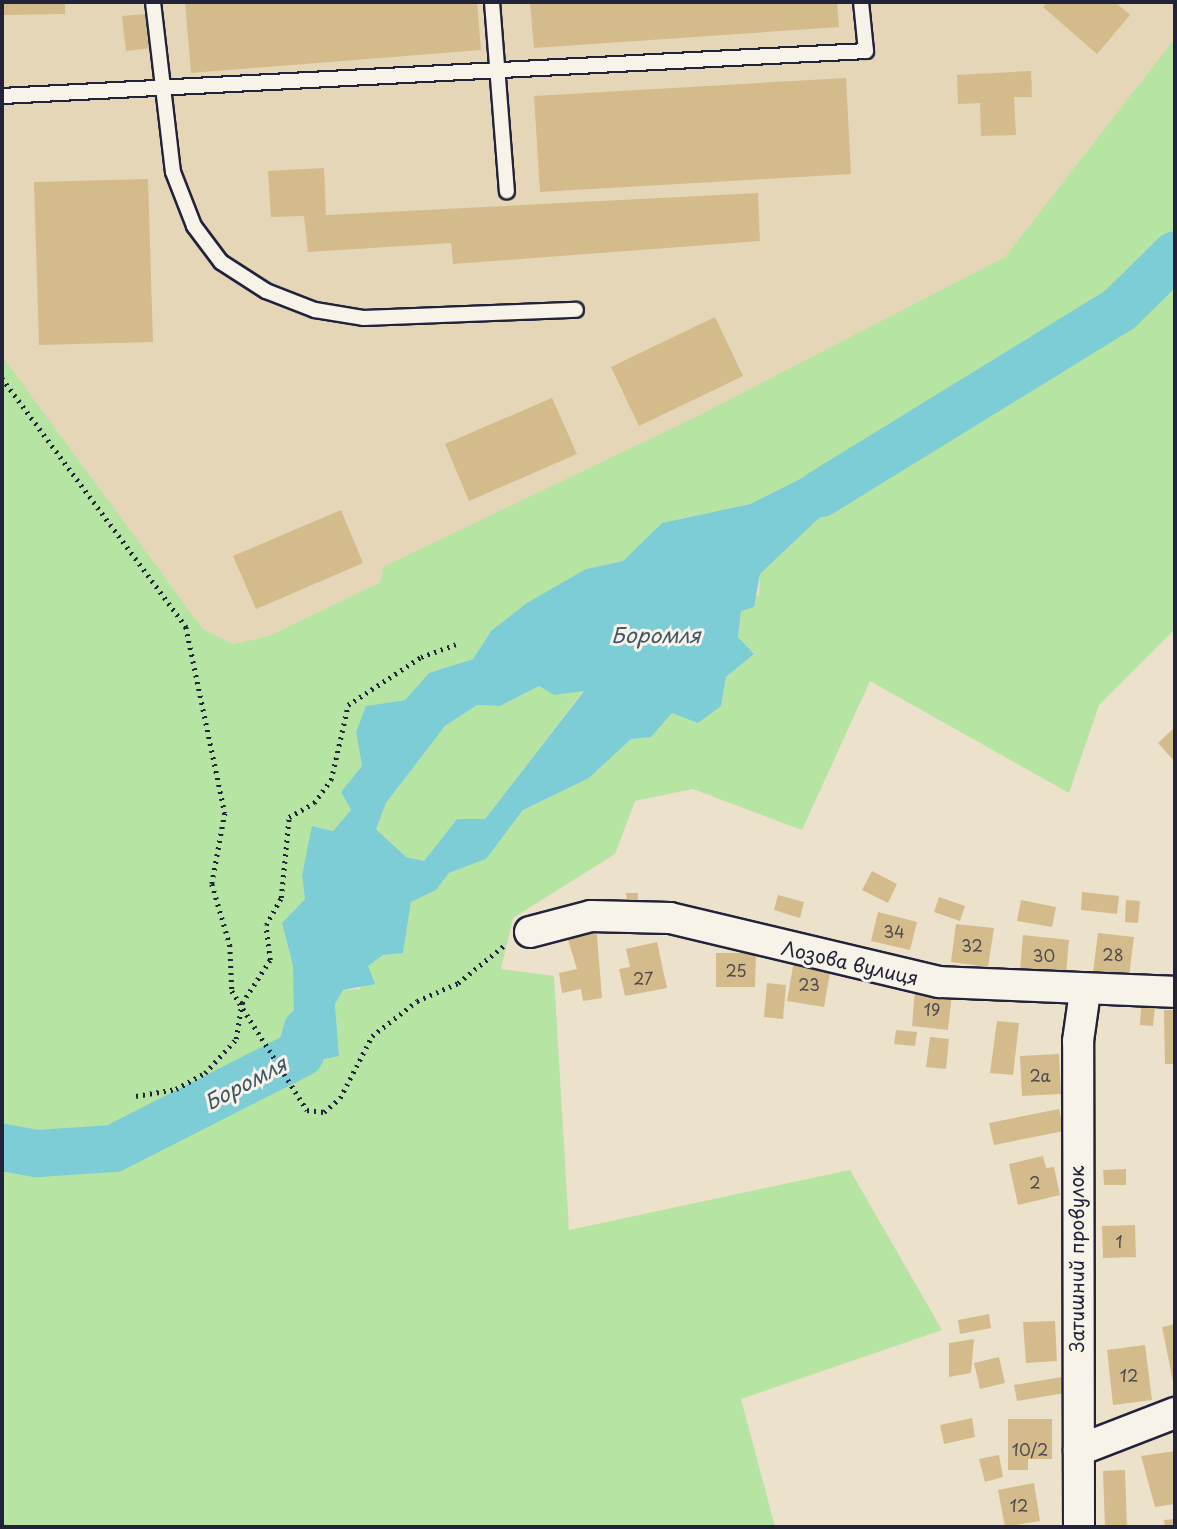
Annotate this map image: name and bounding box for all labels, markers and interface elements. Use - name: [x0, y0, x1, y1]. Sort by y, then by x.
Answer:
- water label: Боромля: [611, 621, 701, 647]
- house number: 34: [883, 921, 905, 941]
- house number: 32: [961, 935, 983, 955]
- street label: Лозова вулиця: [779, 936, 921, 990]
- house number: 28: [1102, 944, 1124, 964]
- house number: 30: [1033, 945, 1055, 965]
- house number: 25: [725, 960, 747, 980]
- house number: 27: [633, 968, 653, 988]
- house number: 23: [798, 974, 820, 994]
- house number: 19: [924, 999, 940, 1019]
- water label: Боромля: [200, 1050, 290, 1114]
- house number: 2а: [1029, 1065, 1051, 1085]
- street label: Затишний провулок: [1066, 1166, 1088, 1352]
- house number: 2: [1029, 1172, 1041, 1192]
- house number: 1: [1115, 1231, 1123, 1251]
- house number: 12: [1120, 1365, 1138, 1385]
- house number: 10/2: [1012, 1439, 1048, 1459]
- house number: 12: [1010, 1495, 1028, 1515]

